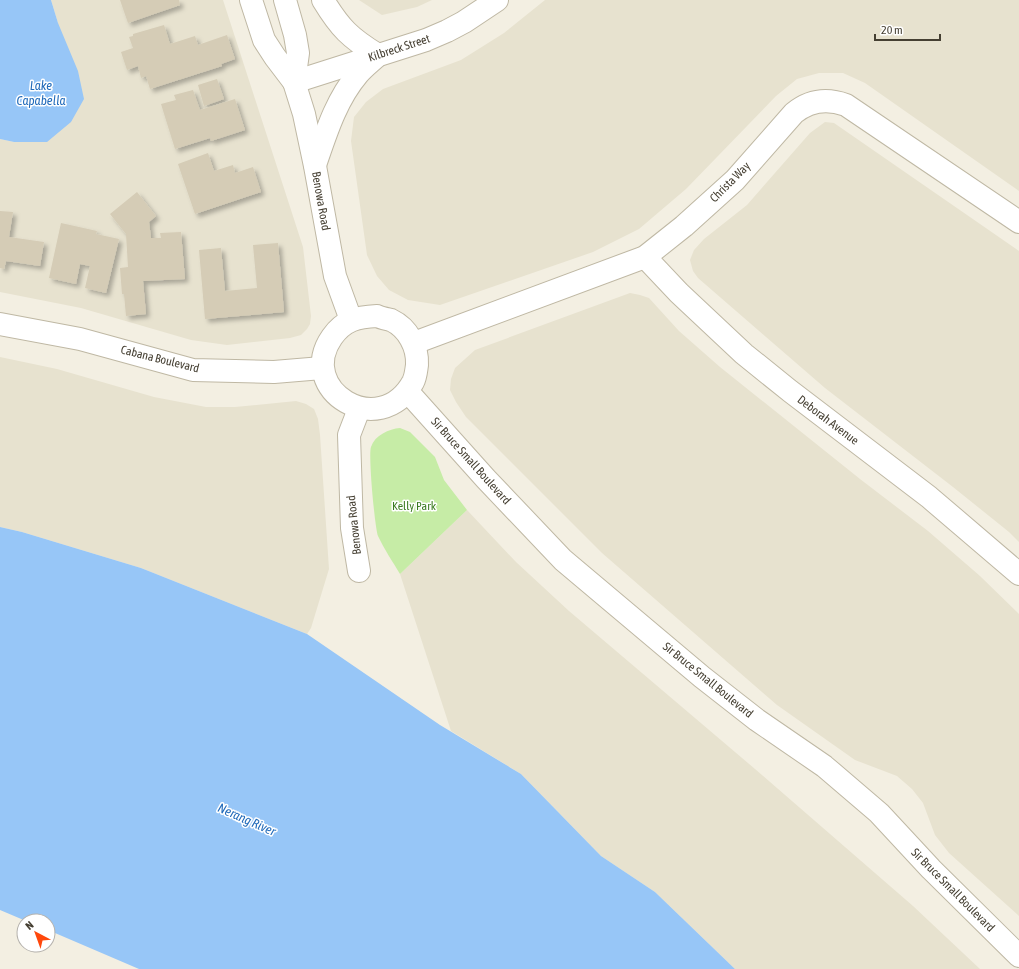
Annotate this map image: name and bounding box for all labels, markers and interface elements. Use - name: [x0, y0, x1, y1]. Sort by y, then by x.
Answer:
- scale bar: [875, 16, 940, 42]
- text: 20 m: [881, 23, 903, 37]
- street label: Kilbreck Street: [366, 31, 432, 65]
- water label: Lake Capabella: [17, 78, 65, 108]
- street label: Christa Way: [707, 159, 753, 205]
- street label: Benowa Road: [309, 170, 333, 232]
- street label: Cabana Boulevard: [119, 342, 201, 376]
- street label: Deborah Avenue: [795, 392, 861, 448]
- street label: Sir Bruce Small Boulevard: [428, 415, 514, 507]
- street label: Benowa Road: [344, 495, 364, 555]
- park label: Kelly Park: [392, 499, 437, 513]
- street label: Sir Bruce Small Boulevard: [660, 639, 756, 721]
- water label: Nerang River: [216, 800, 279, 839]
- street label: Sir Bruce Small Boulevard: [908, 845, 998, 935]
- north arrow: [16, 913, 56, 953]
- text: N: [23, 919, 36, 932]

